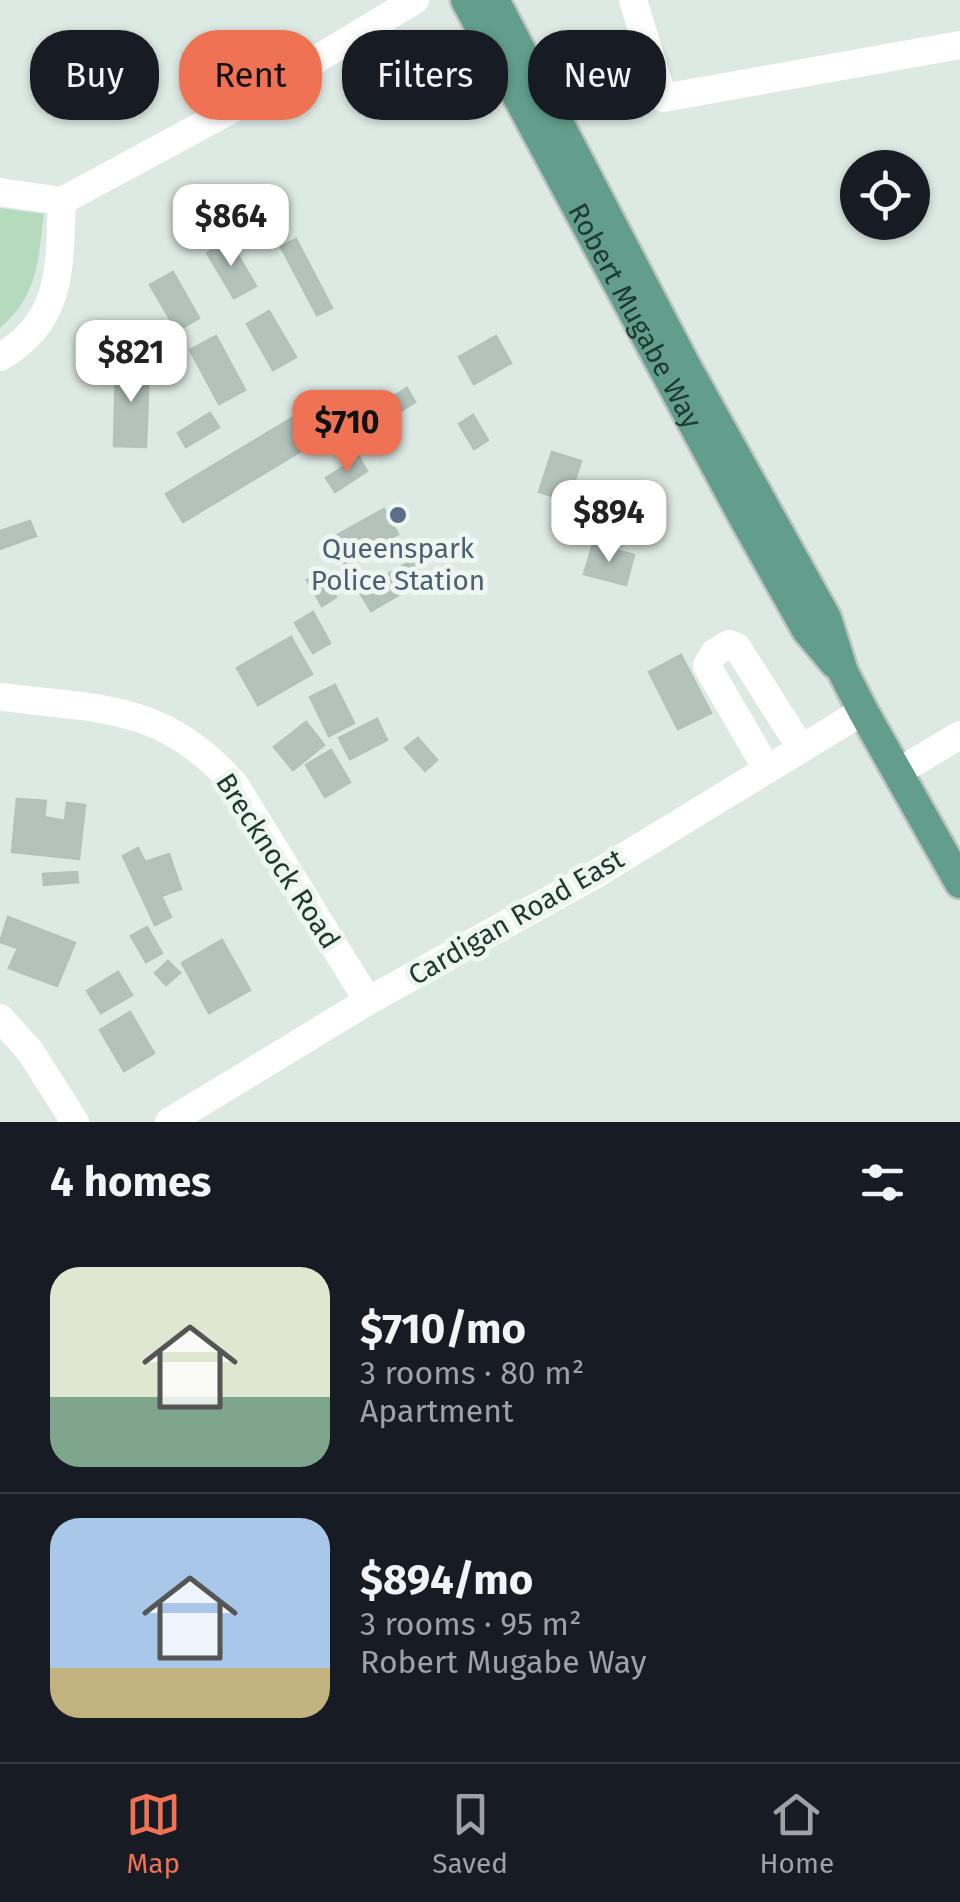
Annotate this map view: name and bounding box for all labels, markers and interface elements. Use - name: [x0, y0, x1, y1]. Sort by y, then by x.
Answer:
- chip: Buy: [30, 30, 159, 120]
- chip: Rent: [179, 30, 322, 120]
- chip: Filters: [342, 30, 508, 120]
- chip: New: [528, 30, 666, 120]
- map controls: [840, 150, 930, 240]
- button: locate: [840, 150, 930, 240]
- pin: $864: [172, 184, 290, 269]
- text: $864: [195, 197, 267, 235]
- street label: Robert Mugabe Way: [562, 197, 709, 434]
- pin: $821: [72, 320, 190, 405]
- text: $821: [98, 333, 164, 371]
- pin: $710: [288, 390, 406, 475]
- text: $710: [314, 403, 380, 441]
- pin: $894: [550, 480, 668, 565]
- text: $894: [573, 493, 645, 531]
- marker: Queenspark Police Station: [387, 504, 409, 526]
- place label: Queenspark Police Station: [311, 532, 485, 597]
- street label: Brecknock Road: [209, 767, 347, 955]
- street label: Cardigan Road East: [402, 841, 630, 992]
- icon: filters: [855, 1155, 910, 1210]
- text: 4 homes: [50, 1157, 211, 1207]
- text: $710/mo: [360, 1304, 526, 1354]
- icon: home: [130, 1307, 250, 1427]
- text: 3 rooms · 80 m²: [360, 1354, 584, 1392]
- text: Apartment: [360, 1392, 514, 1430]
- text: $894/mo: [360, 1555, 533, 1605]
- icon: home: [130, 1558, 250, 1678]
- text: 3 rooms · 95 m²: [360, 1605, 582, 1643]
- text: Robert Mugabe Way: [360, 1643, 646, 1681]
- tab: Map: [126, 1787, 181, 1880]
- tab: Saved: [432, 1787, 508, 1880]
- tab: Home: [760, 1787, 834, 1880]

